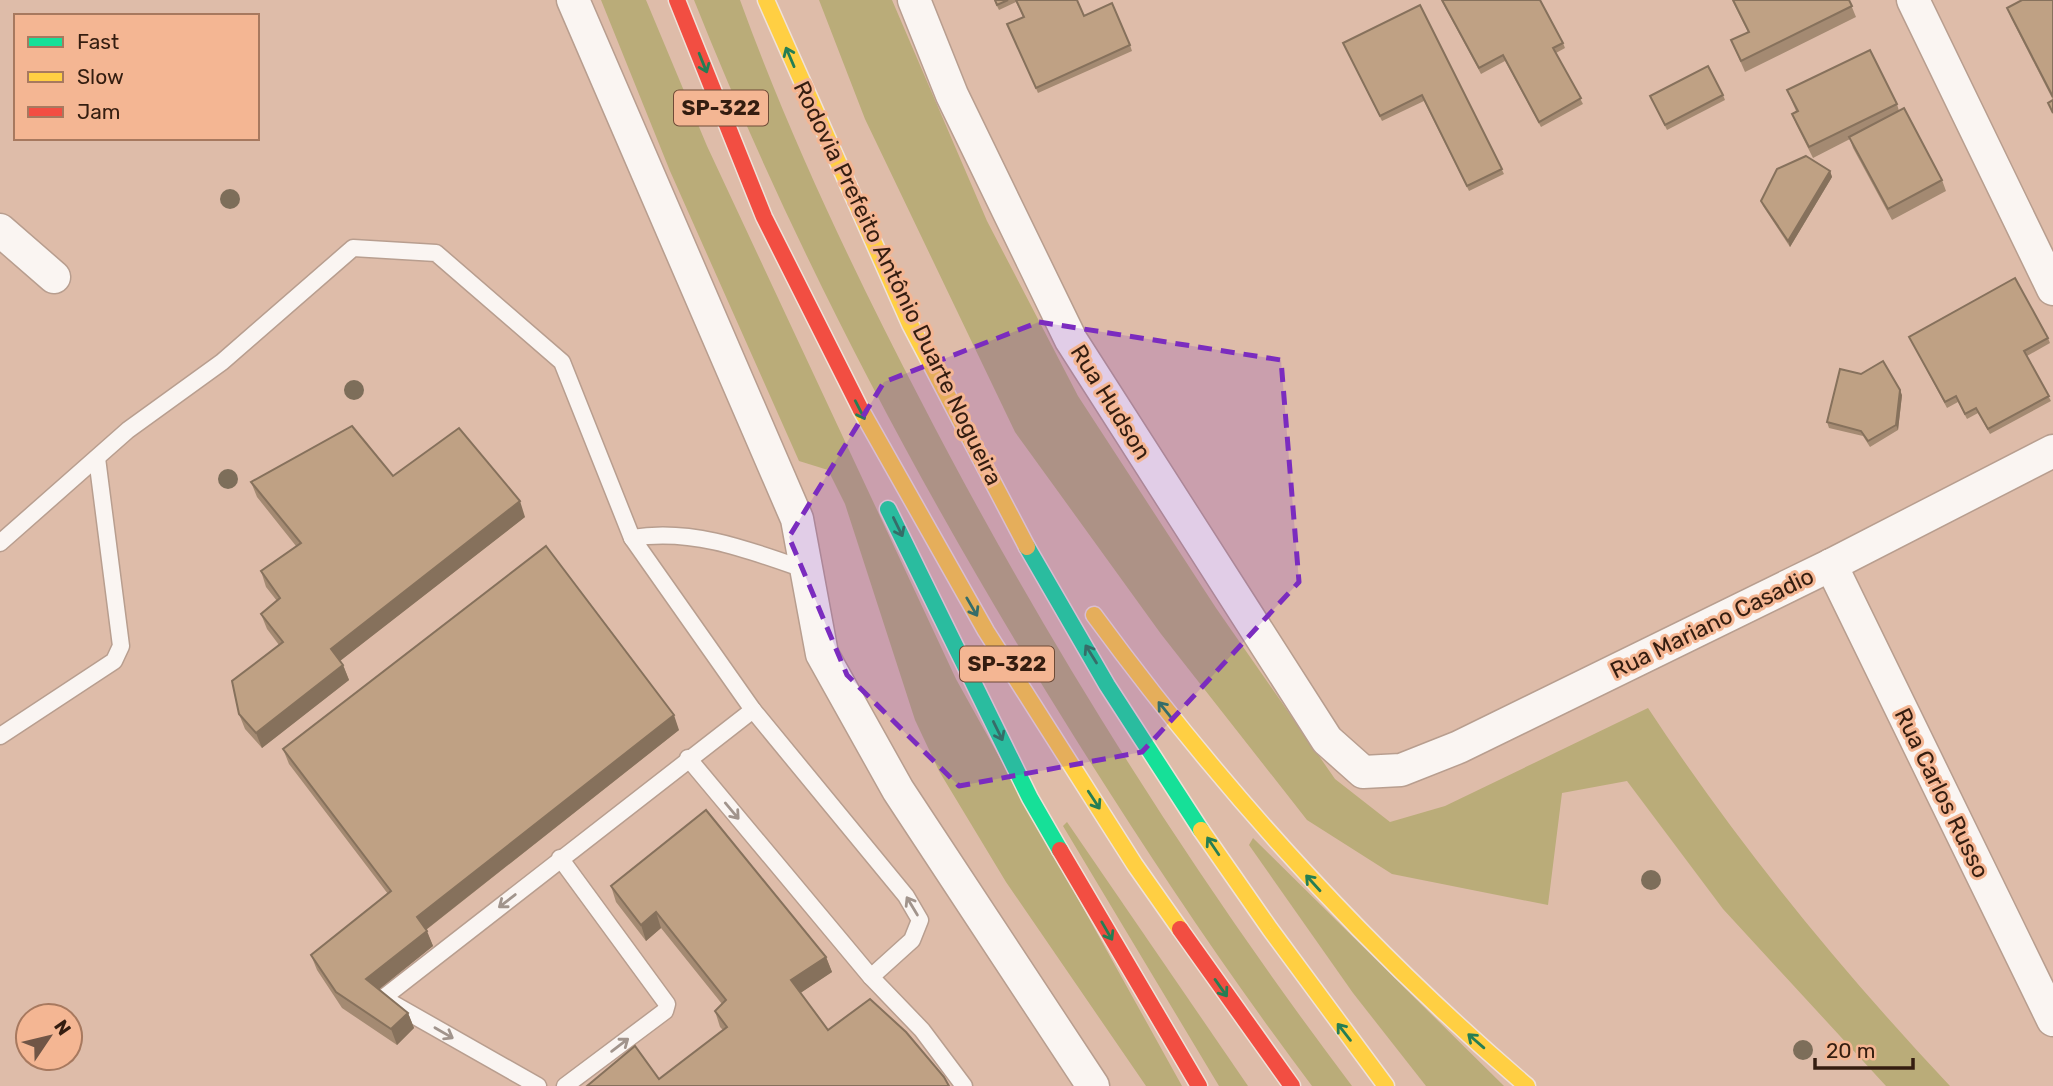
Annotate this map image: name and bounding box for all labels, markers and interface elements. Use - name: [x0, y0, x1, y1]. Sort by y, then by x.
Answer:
- legend: [14, 14, 259, 140]
- text: Fast: [77, 29, 119, 54]
- one-way arrow: [783, 46, 796, 68]
- one-way arrow: [697, 52, 710, 74]
- text: Slow: [77, 64, 124, 89]
- street label: Rodovia Prefeito Antônio Duarte Nogueira: [788, 76, 1008, 490]
- road number: SP-322: [674, 90, 768, 126]
- text: Jam: [77, 99, 121, 124]
- street label: Rua Hudson: [1065, 339, 1157, 465]
- one-way arrow: [854, 399, 868, 419]
- one-way arrow: [891, 516, 905, 537]
- street label: Rua Mariano Casadio: [1606, 562, 1818, 684]
- one-way arrow: [966, 597, 980, 617]
- one-way arrow: [1083, 645, 1097, 665]
- road number: SP-322: [960, 646, 1054, 682]
- one-way arrow: [1157, 701, 1172, 719]
- street label: Rua Carlos Russo: [1889, 703, 1995, 883]
- one-way arrow: [991, 720, 1005, 741]
- one-way arrow: [1086, 790, 1101, 809]
- one-way arrow: [724, 801, 740, 819]
- one-way arrow: [1205, 837, 1219, 857]
- one-way arrow: [1305, 874, 1321, 892]
- one-way arrow: [498, 893, 516, 908]
- one-way arrow: [905, 897, 919, 917]
- one-way arrow: [1100, 920, 1114, 940]
- one-way arrow: [1214, 978, 1228, 997]
- north arrow: [14, 1002, 84, 1072]
- text: N: [49, 1015, 76, 1040]
- one-way arrow: [1337, 1023, 1352, 1042]
- one-way arrow: [433, 1026, 453, 1040]
- scale bar: [1815, 1026, 1913, 1070]
- one-way arrow: [1467, 1033, 1485, 1049]
- one-way arrow: [610, 1038, 629, 1053]
- text: 20 m: [1826, 1038, 1875, 1063]

